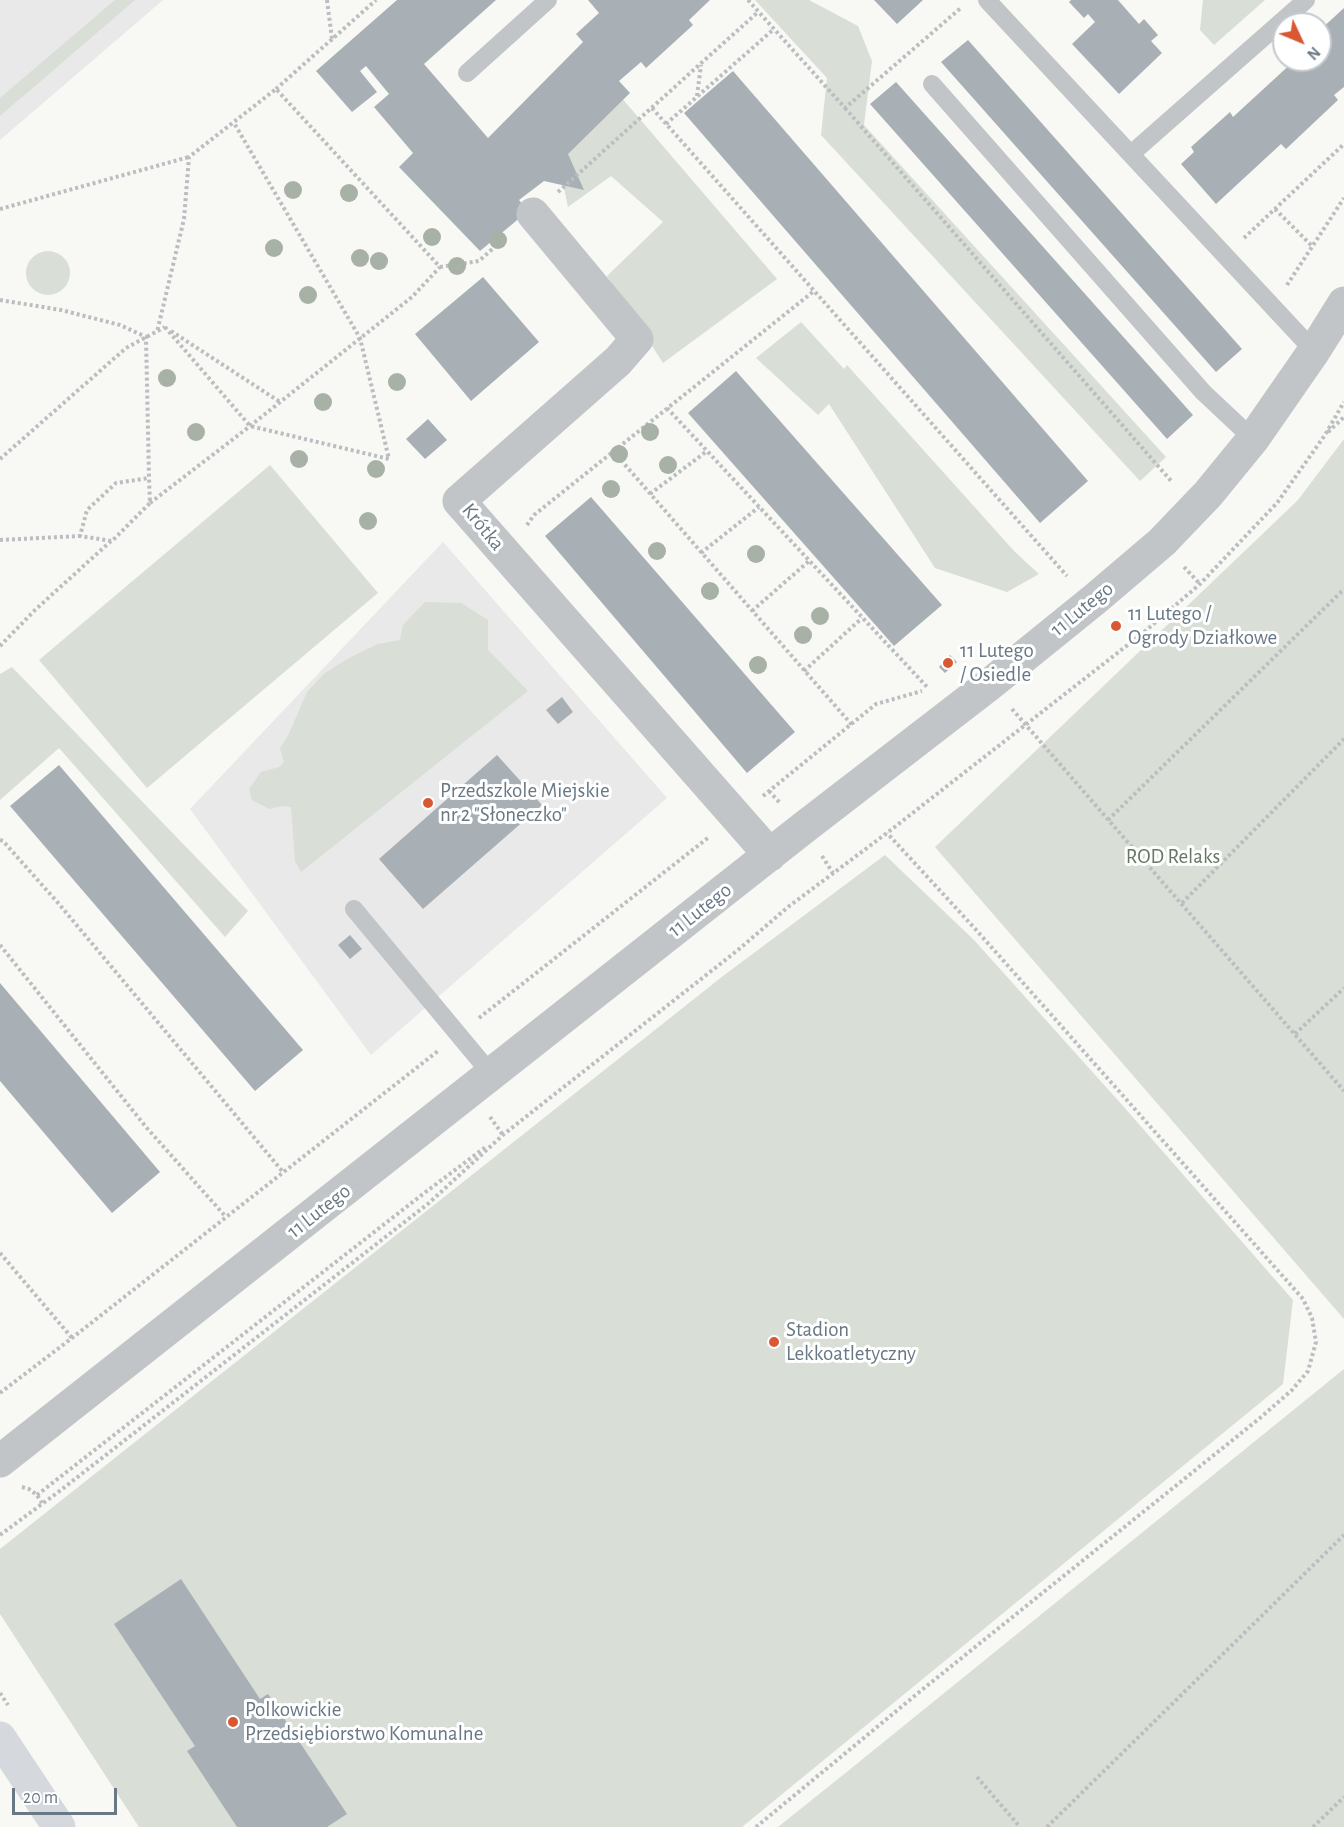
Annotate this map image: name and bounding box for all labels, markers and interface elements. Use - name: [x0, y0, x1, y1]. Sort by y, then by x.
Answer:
- north arrow: [1272, 12, 1332, 72]
- text: N: [1304, 44, 1323, 63]
- street label: Krótka: [456, 498, 510, 556]
- street label: 11 Lutego: [1045, 576, 1119, 642]
- place label: 11 Lutego / Ogrody Działkowe: [1128, 601, 1277, 651]
- marker: 11 Lutego / Ogrody Działkowe: [1109, 619, 1123, 633]
- place label: 11 Lutego / Osiedle: [960, 638, 1034, 688]
- marker: 11 Lutego / Osiedle: [941, 656, 955, 670]
- place label: Przedszkole Miejskie nr 2 "Słoneczko": [440, 778, 610, 828]
- marker: Przedszkole Miejskie nr 2 "Słoneczko": [421, 796, 435, 810]
- park label: ROD Relaks: [1126, 844, 1220, 870]
- street label: 11 Lutego: [663, 877, 737, 943]
- street label: 11 Lutego: [282, 1178, 356, 1244]
- place label: Stadion Lekkoatletyczny: [786, 1317, 916, 1367]
- marker: Stadion Lekkoatletyczny: [767, 1335, 781, 1349]
- place label: Polkowickie Przedsiębiorstwo Komunalne: [245, 1697, 483, 1747]
- marker: Polkowickie Przedsiębiorstwo Komunalne: [226, 1715, 240, 1729]
- scale bar: [15, 1776, 120, 1814]
- text: 20 m: [23, 1789, 58, 1807]

